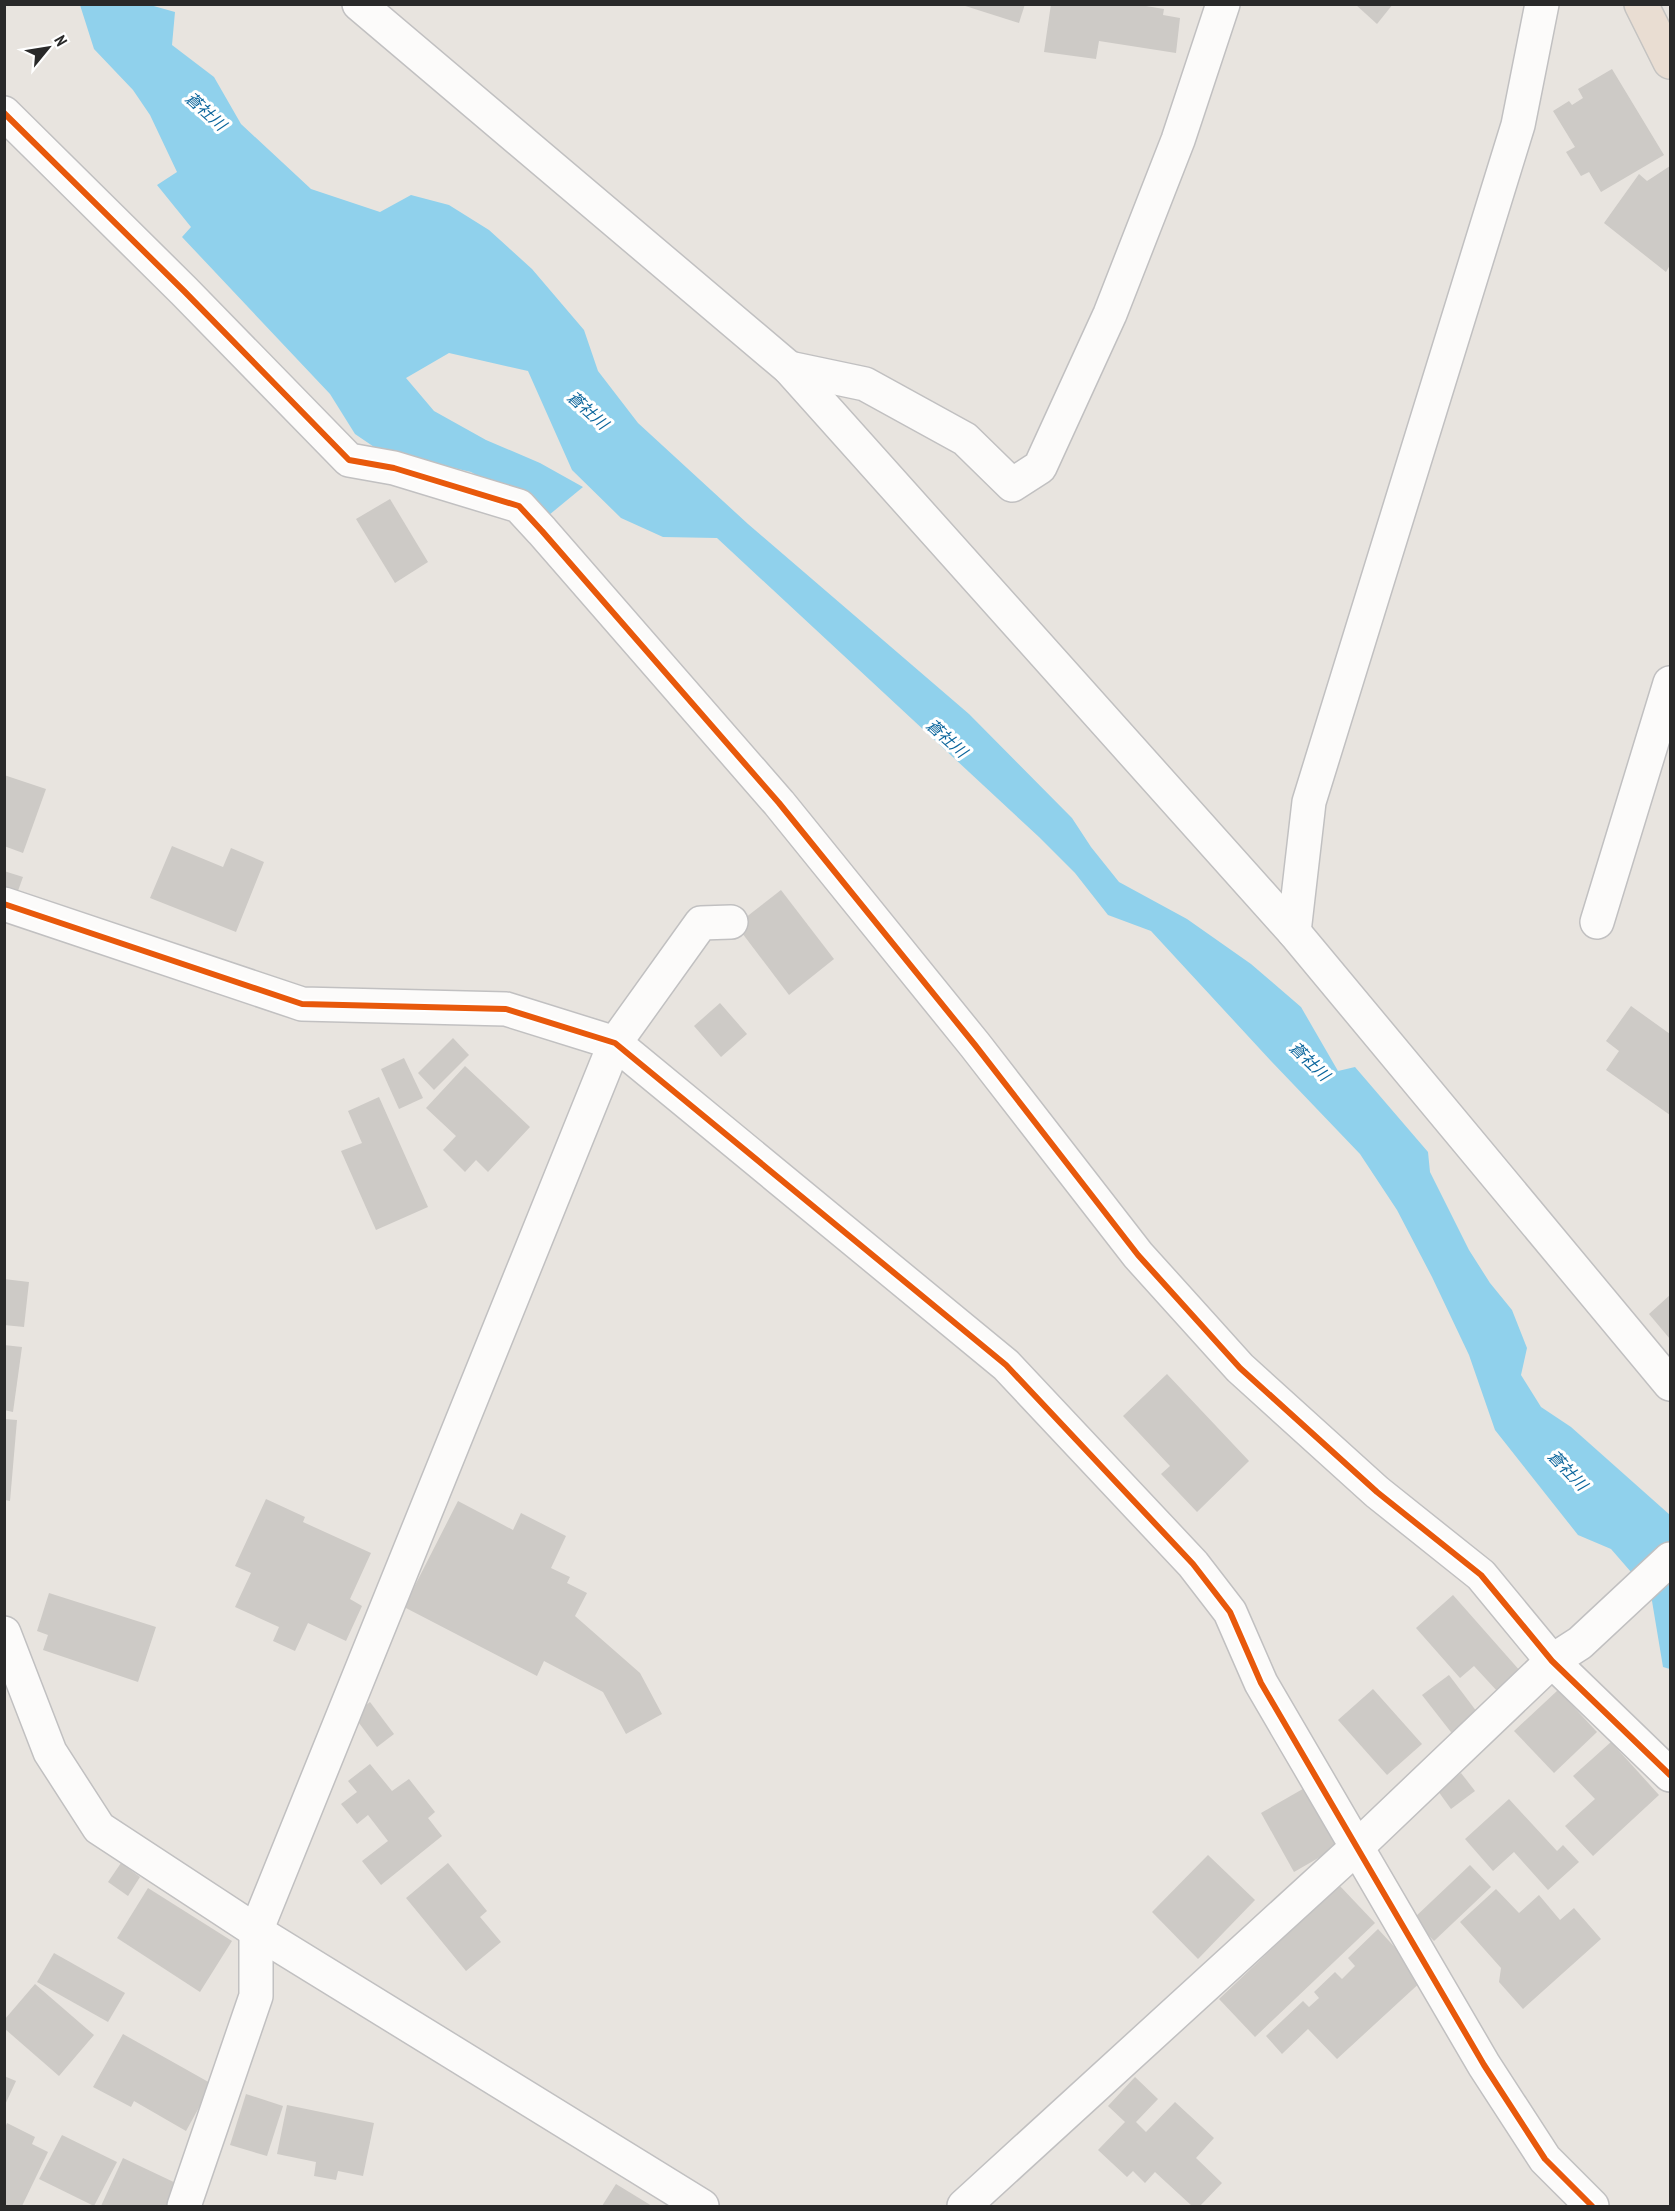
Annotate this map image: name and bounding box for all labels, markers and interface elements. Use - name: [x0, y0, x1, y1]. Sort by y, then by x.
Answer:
- north arrow: [18, 18, 78, 78]
- text: N: [50, 32, 72, 49]
- water label: 蒼社川: [181, 88, 232, 136]
- water label: 蒼社川: [563, 387, 614, 435]
- water label: 蒼社川: [922, 715, 973, 763]
- water label: 蒼社川: [1286, 1037, 1336, 1086]
- water label: 蒼社川: [1544, 1446, 1593, 1496]

